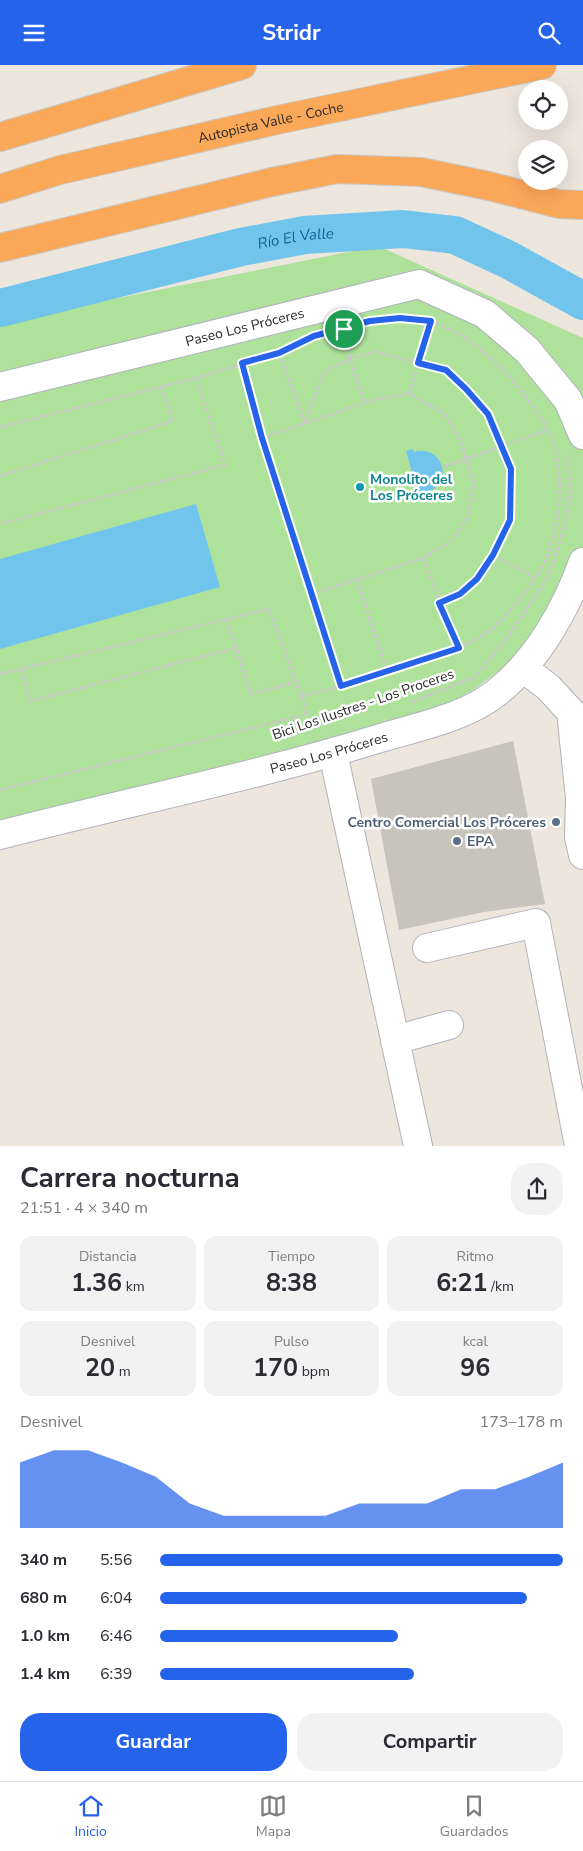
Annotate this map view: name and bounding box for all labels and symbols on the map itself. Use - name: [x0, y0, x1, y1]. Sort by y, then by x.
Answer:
- street label: Autopista Valle - Coche: [196, 97, 345, 148]
- water label: Río El Valle: [256, 223, 334, 254]
- street label: Paseo Los Próceres: [184, 304, 306, 351]
- pin: [323, 308, 365, 350]
- place label: Monolito del Los Próceres: [370, 470, 453, 505]
- marker: Monolito del Los Próceres: [354, 481, 366, 493]
- street label: Bici Los Ilustres - Los Proceres: [270, 664, 457, 745]
- street label: Paseo Los Próceres: [268, 727, 390, 779]
- place label: Centro Comercial Los Próceres: [347, 813, 546, 832]
- marker: Centro Comercial Los Próceres: [550, 816, 562, 828]
- place label: EPA: [467, 832, 494, 851]
- marker: EPA: [451, 835, 463, 847]

